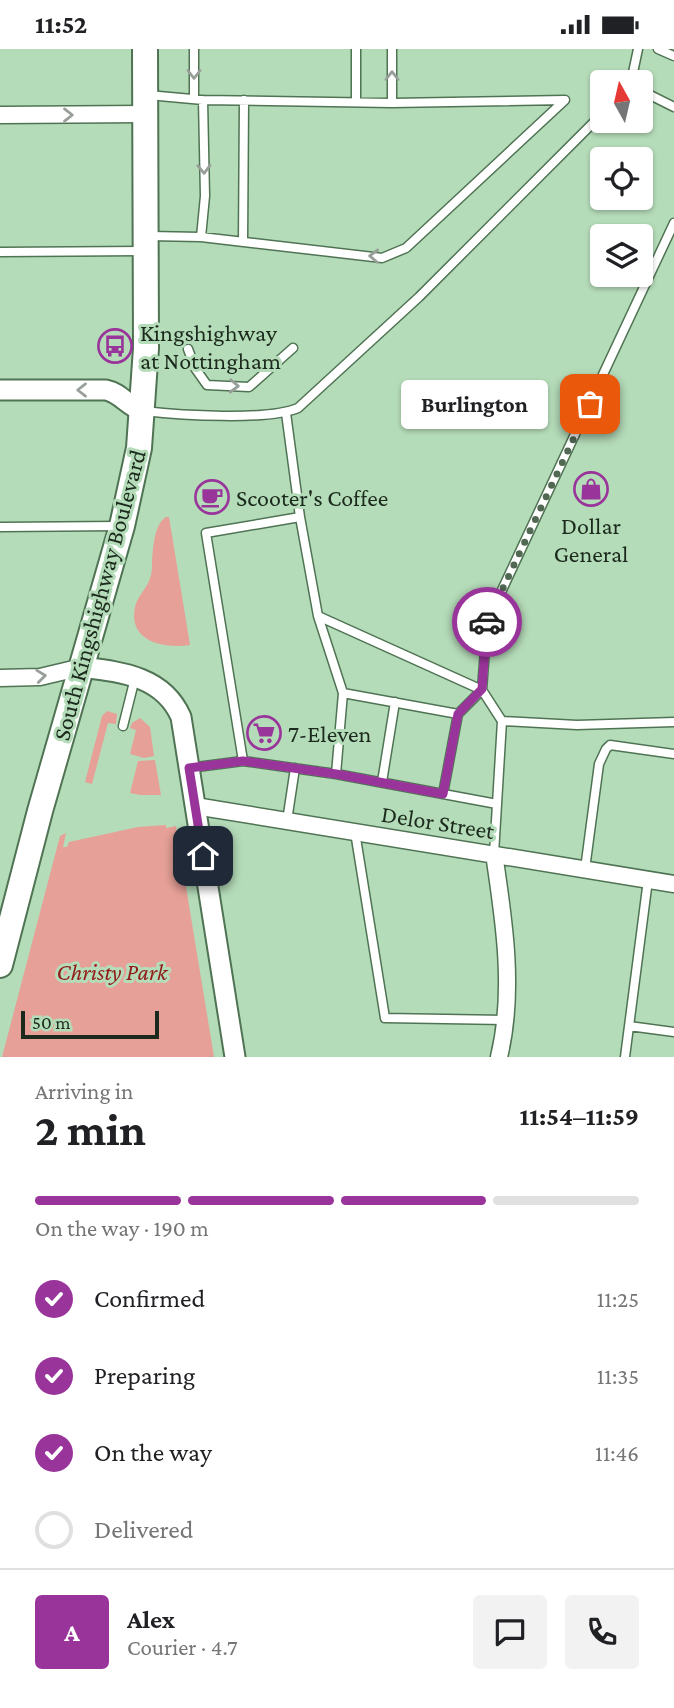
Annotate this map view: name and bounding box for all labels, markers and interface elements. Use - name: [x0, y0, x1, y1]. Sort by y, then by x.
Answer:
- text: 11:52: [35, 10, 87, 39]
- one-way arrow: [186, 69, 202, 80]
- one-way arrow: [384, 70, 400, 81]
- north arrow: [590, 70, 653, 133]
- map controls: [590, 70, 653, 287]
- one-way arrow: [63, 107, 74, 123]
- button: locate: [590, 147, 653, 210]
- one-way arrow: [197, 163, 212, 174]
- button: layers: [590, 224, 653, 287]
- one-way arrow: [368, 249, 379, 264]
- place label: Kingshighway at Nottingham: [140, 319, 281, 374]
- bus stop icon: Kingshighway at Nottingham: [96, 327, 134, 365]
- pin: [560, 374, 620, 434]
- one-way arrow: [228, 379, 239, 394]
- callout: Burlington: [401, 379, 548, 429]
- one-way arrow: [76, 382, 86, 398]
- icon: bag: [571, 385, 609, 423]
- text: Burlington: [421, 391, 528, 417]
- street label: South Kingshighway Boulevard: [47, 446, 151, 743]
- shop icon: Dollar General: [572, 470, 610, 508]
- cafe icon: Scooter's Coffee: [193, 478, 231, 516]
- place label: Scooter's Coffee: [236, 484, 388, 511]
- place label: Dollar General: [554, 512, 628, 567]
- courier: [452, 587, 522, 657]
- icon: car: [468, 603, 506, 641]
- one-way arrow: [35, 668, 47, 683]
- supermarket icon: 7-Eleven: [245, 714, 283, 752]
- place label: 7-Eleven: [288, 720, 372, 747]
- street label: Delor Street: [380, 800, 497, 844]
- pin: [173, 826, 233, 886]
- icon: home: [184, 837, 222, 875]
- park label: Christy Park: [56, 958, 169, 985]
- scale bar: [21, 1008, 159, 1040]
- text: 50 m: [32, 1012, 71, 1033]
- text: Arriving in: [35, 1078, 133, 1104]
- text: 11:54–11:59: [519, 1102, 639, 1131]
- text: 2 min: [35, 1104, 146, 1155]
- text: On the way · 190 m: [35, 1215, 209, 1241]
- icon: check: [35, 1280, 73, 1318]
- text: Confirmed: [94, 1284, 205, 1313]
- text: 11:25: [597, 1286, 639, 1312]
- icon: check: [35, 1357, 73, 1395]
- text: Preparing: [94, 1361, 195, 1390]
- text: 11:35: [597, 1363, 639, 1389]
- icon: check: [35, 1434, 73, 1472]
- text: On the way: [94, 1438, 212, 1467]
- text: 11:46: [595, 1440, 639, 1466]
- text: Delivered: [94, 1515, 193, 1544]
- button: chat: [473, 1595, 547, 1669]
- button: phone: [565, 1595, 639, 1669]
- text: Alex: [127, 1605, 175, 1634]
- text: A: [64, 1618, 80, 1647]
- text: Courier · 4.7: [127, 1634, 238, 1660]

